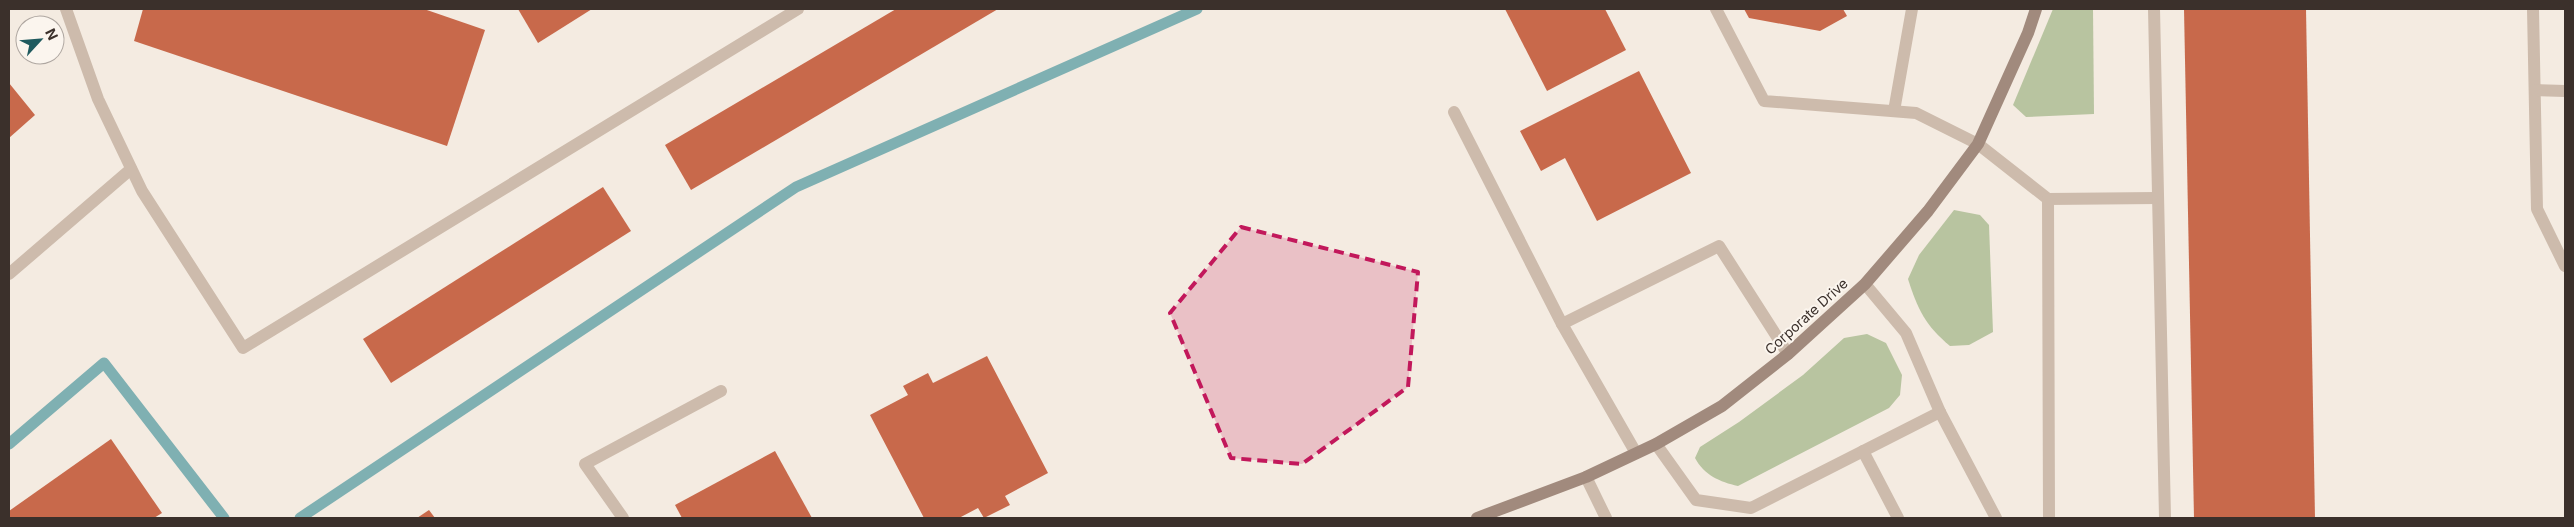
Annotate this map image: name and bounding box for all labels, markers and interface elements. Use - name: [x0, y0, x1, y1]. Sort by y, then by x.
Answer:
- north arrow: [15, 15, 65, 65]
- text: N: [42, 26, 62, 43]
- street label: Corporate Drive: [1761, 274, 1851, 358]

